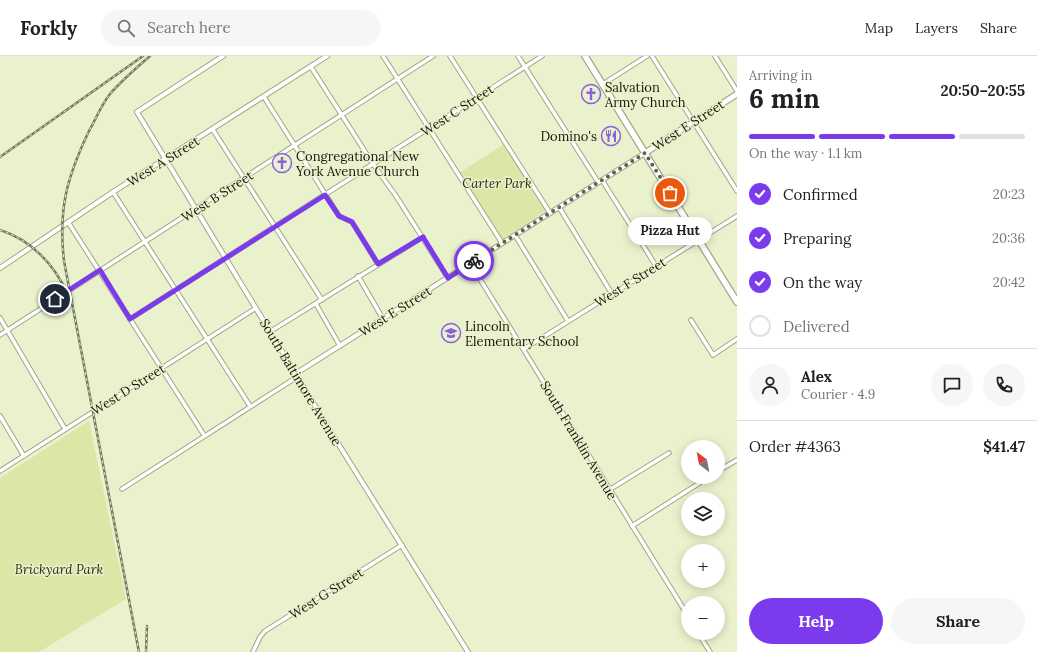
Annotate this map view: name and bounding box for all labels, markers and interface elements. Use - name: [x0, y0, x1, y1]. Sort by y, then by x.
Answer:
- search box: [101, 10, 381, 46]
- text: Forkly: [20, 16, 77, 40]
- icon: search: [115, 17, 137, 39]
- text: Search here: [147, 18, 231, 37]
- text: Map: [865, 19, 893, 37]
- text: Layers: [915, 19, 958, 37]
- text: Share: [980, 19, 1017, 37]
- text: Arriving in: [749, 67, 812, 84]
- place label: Salvation Army Church: [604, 79, 686, 111]
- street label: West C Street: [418, 81, 497, 140]
- text: 20:50–20:55: [941, 81, 1025, 100]
- text: 6 min: [749, 82, 820, 115]
- church icon: Salvation Army Church: [580, 83, 602, 105]
- street label: West E Street: [649, 96, 727, 155]
- restaurant icon: Domino's: [600, 125, 622, 147]
- place label: Domino's: [540, 128, 597, 145]
- street label: West A Street: [124, 132, 203, 190]
- text: On the way · 1.1 km: [749, 145, 862, 162]
- place label: Congregational New York Avenue Church: [295, 148, 420, 180]
- church icon: Congregational New York Avenue Church: [271, 152, 293, 174]
- street label: West B Street: [178, 167, 256, 226]
- park label: Carter Park: [462, 175, 532, 192]
- pin: [653, 176, 687, 210]
- icon: bag: [659, 182, 681, 204]
- icon: check: [749, 183, 771, 205]
- text: Confirmed: [783, 185, 858, 204]
- text: 20:23: [993, 186, 1025, 203]
- callout: Pizza Hut: [628, 217, 712, 245]
- text: Pizza Hut: [640, 222, 700, 239]
- icon: check: [749, 227, 771, 249]
- text: Preparing: [783, 229, 851, 248]
- text: 20:36: [992, 230, 1025, 247]
- courier: [454, 241, 494, 281]
- icon: bike: [463, 250, 485, 272]
- street label: West F Street: [591, 254, 669, 311]
- icon: check: [749, 271, 771, 293]
- text: On the way: [783, 273, 862, 292]
- text: 20:42: [993, 274, 1025, 291]
- pin: [38, 282, 72, 316]
- street label: West E Street: [356, 282, 435, 340]
- icon: home: [44, 288, 66, 310]
- street label: South Baltimore Avenue: [256, 316, 345, 449]
- text: Delivered: [783, 317, 850, 336]
- place label: Lincoln Elementary School: [465, 318, 579, 350]
- school or university icon: Lincoln Elementary School: [440, 322, 462, 344]
- street label: West D Street: [88, 360, 168, 419]
- button: person: [749, 364, 791, 406]
- button: chat: [931, 364, 973, 406]
- button: phone: [983, 364, 1025, 406]
- text: Alex: [801, 367, 832, 386]
- street label: South Franklin Avenue: [536, 378, 621, 503]
- text: Courier · 4.9: [801, 386, 875, 403]
- text: Order #4363: [749, 437, 841, 456]
- text: $41.47: [983, 437, 1025, 456]
- north arrow: [681, 440, 725, 484]
- map controls: [681, 440, 725, 640]
- button: layers: [681, 492, 725, 536]
- button: +: [681, 544, 725, 588]
- park label: Brickyard Park: [15, 561, 103, 578]
- street label: West G Street: [286, 564, 366, 623]
- button: −: [681, 596, 725, 640]
- button: Help: [749, 598, 883, 644]
- button: Share: [891, 598, 1025, 644]

